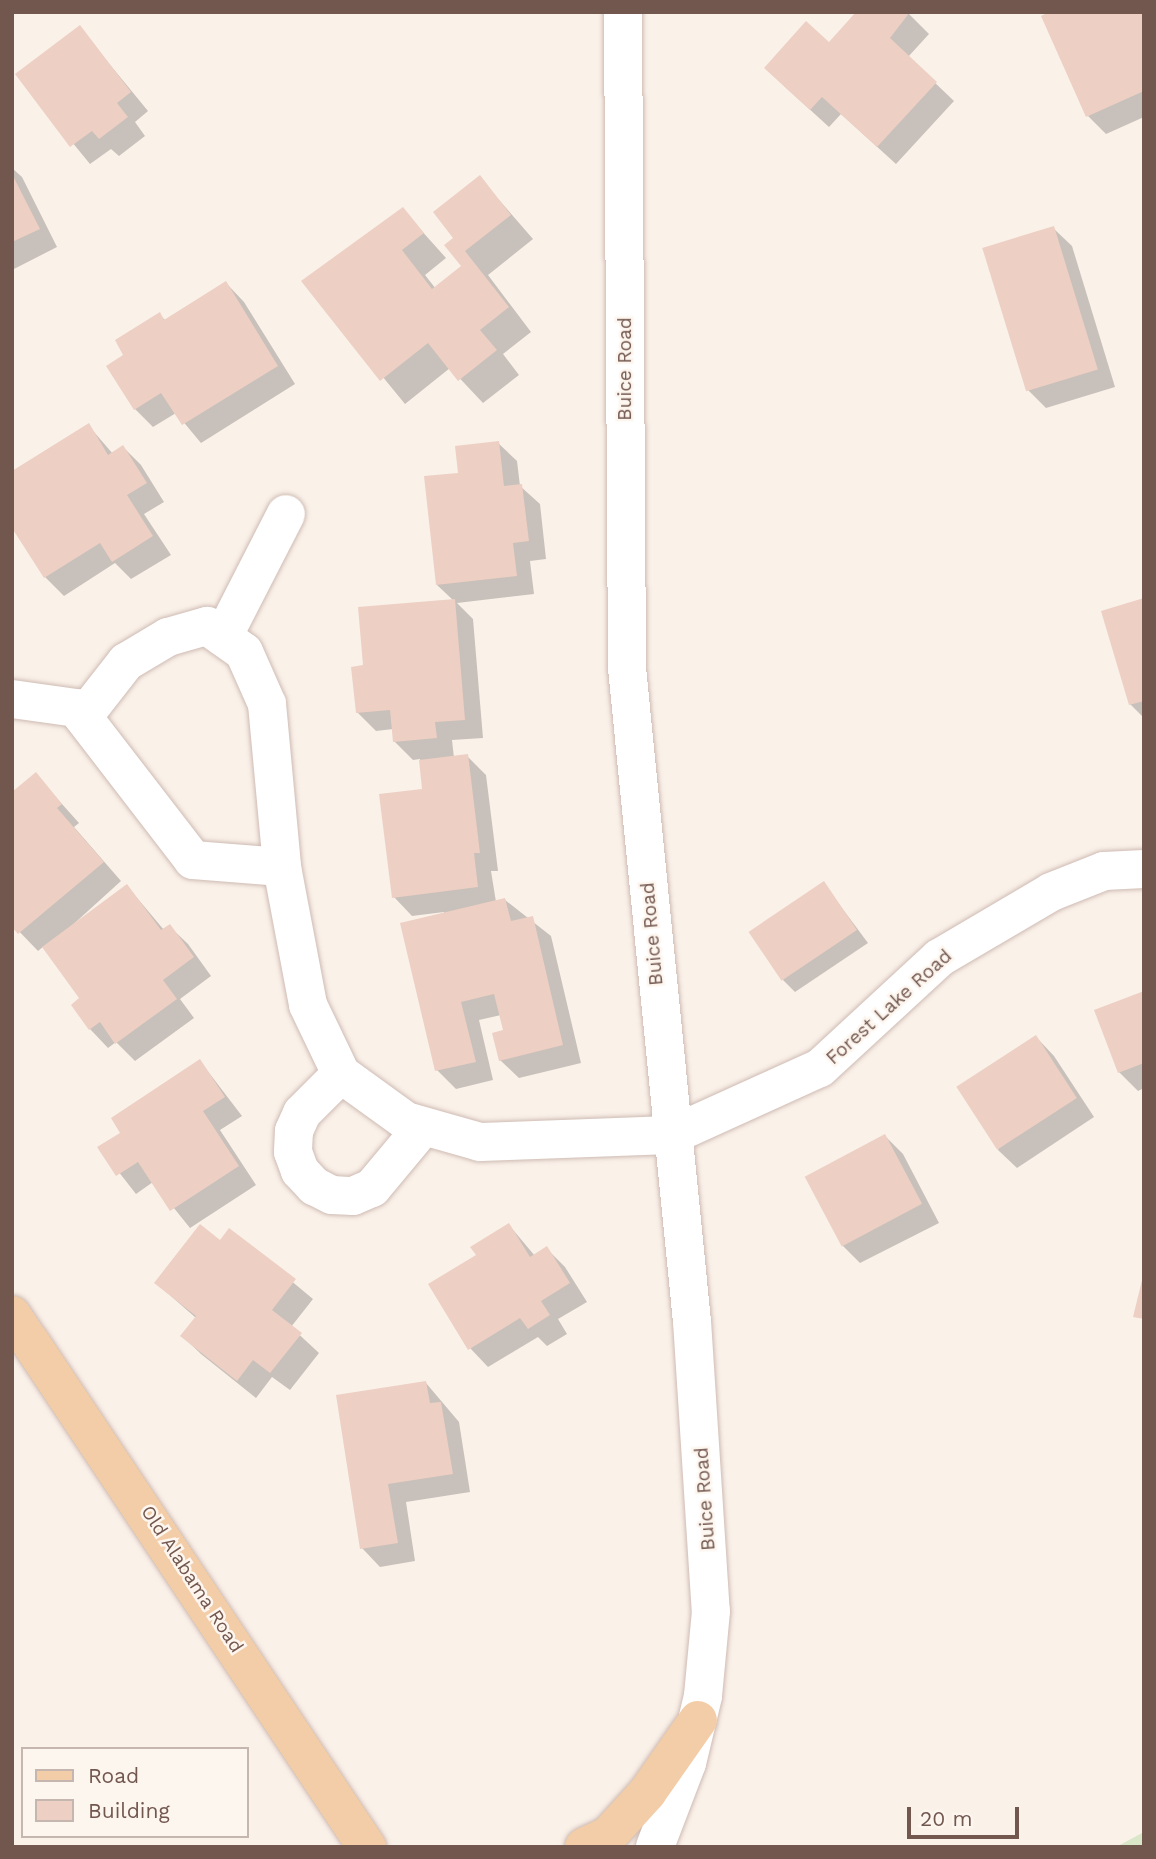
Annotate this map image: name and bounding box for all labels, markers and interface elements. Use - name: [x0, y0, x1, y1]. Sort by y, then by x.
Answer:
- street label: Buice Road: [614, 317, 636, 421]
- street label: Buice Road: [636, 881, 668, 987]
- street label: Forest Lake Road: [821, 945, 957, 1069]
- street label: Buice Road: [690, 1447, 720, 1551]
- street label: Old Alabama Road: [136, 1501, 248, 1657]
- legend: [21, 1747, 248, 1838]
- text: Road: [88, 1763, 139, 1788]
- scale bar: [911, 1792, 1023, 1836]
- text: Building: [88, 1798, 170, 1823]
- text: 20 m: [920, 1806, 972, 1831]

